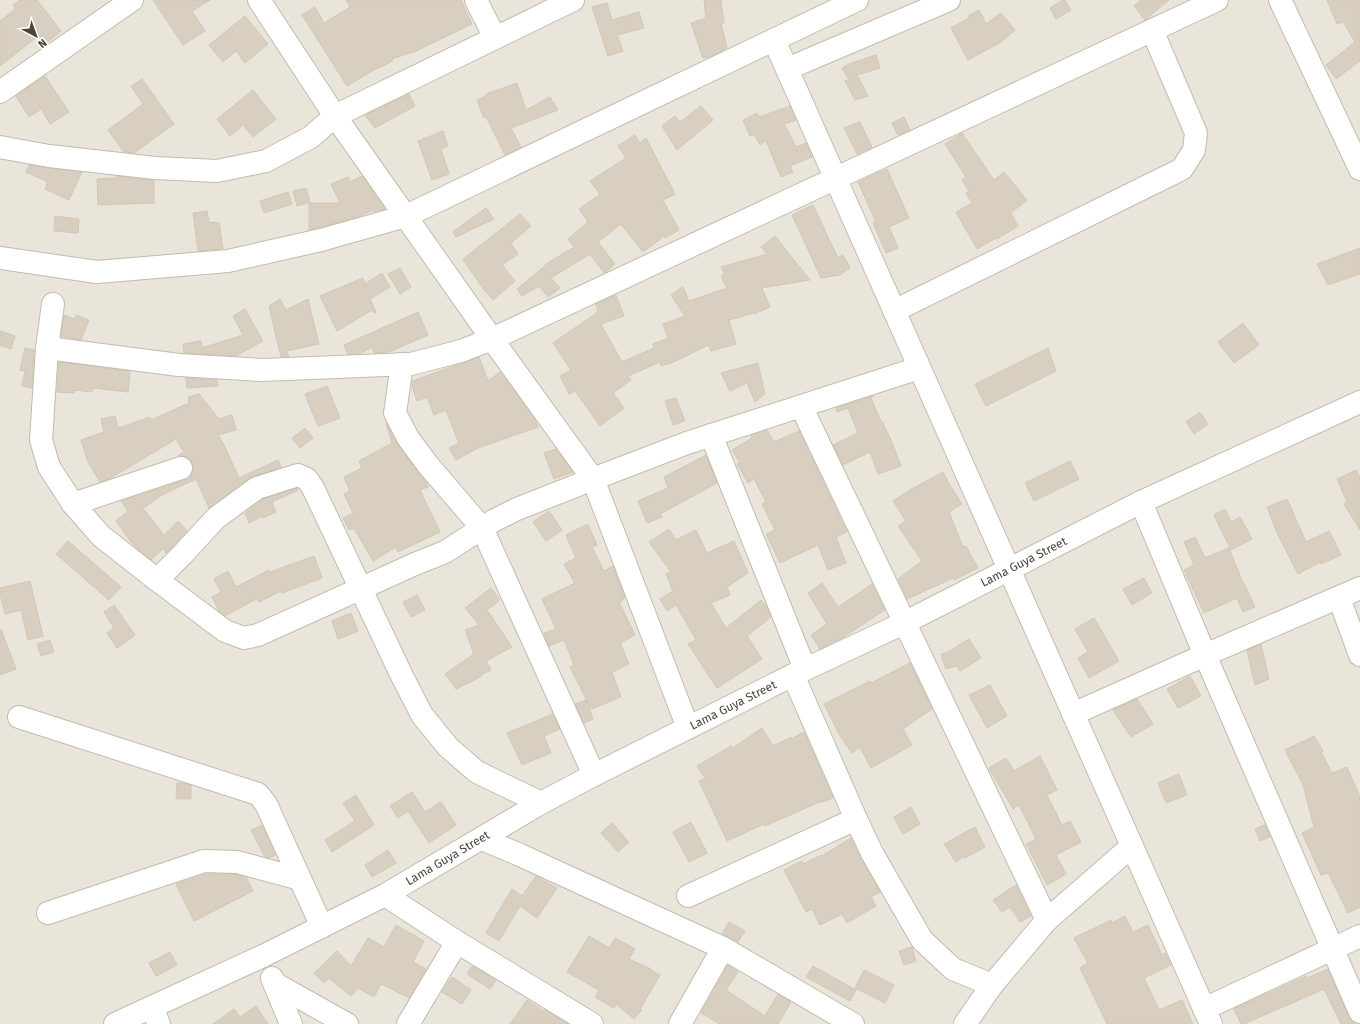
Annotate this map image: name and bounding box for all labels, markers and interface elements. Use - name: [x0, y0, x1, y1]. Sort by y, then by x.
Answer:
- north arrow: [16, 16, 56, 56]
- text: N: [35, 36, 49, 50]
- street label: Lama Guya Street: [978, 534, 1070, 590]
- street label: Lama Guya Street: [688, 677, 779, 733]
- street label: Lama Guya Street: [403, 828, 493, 888]

